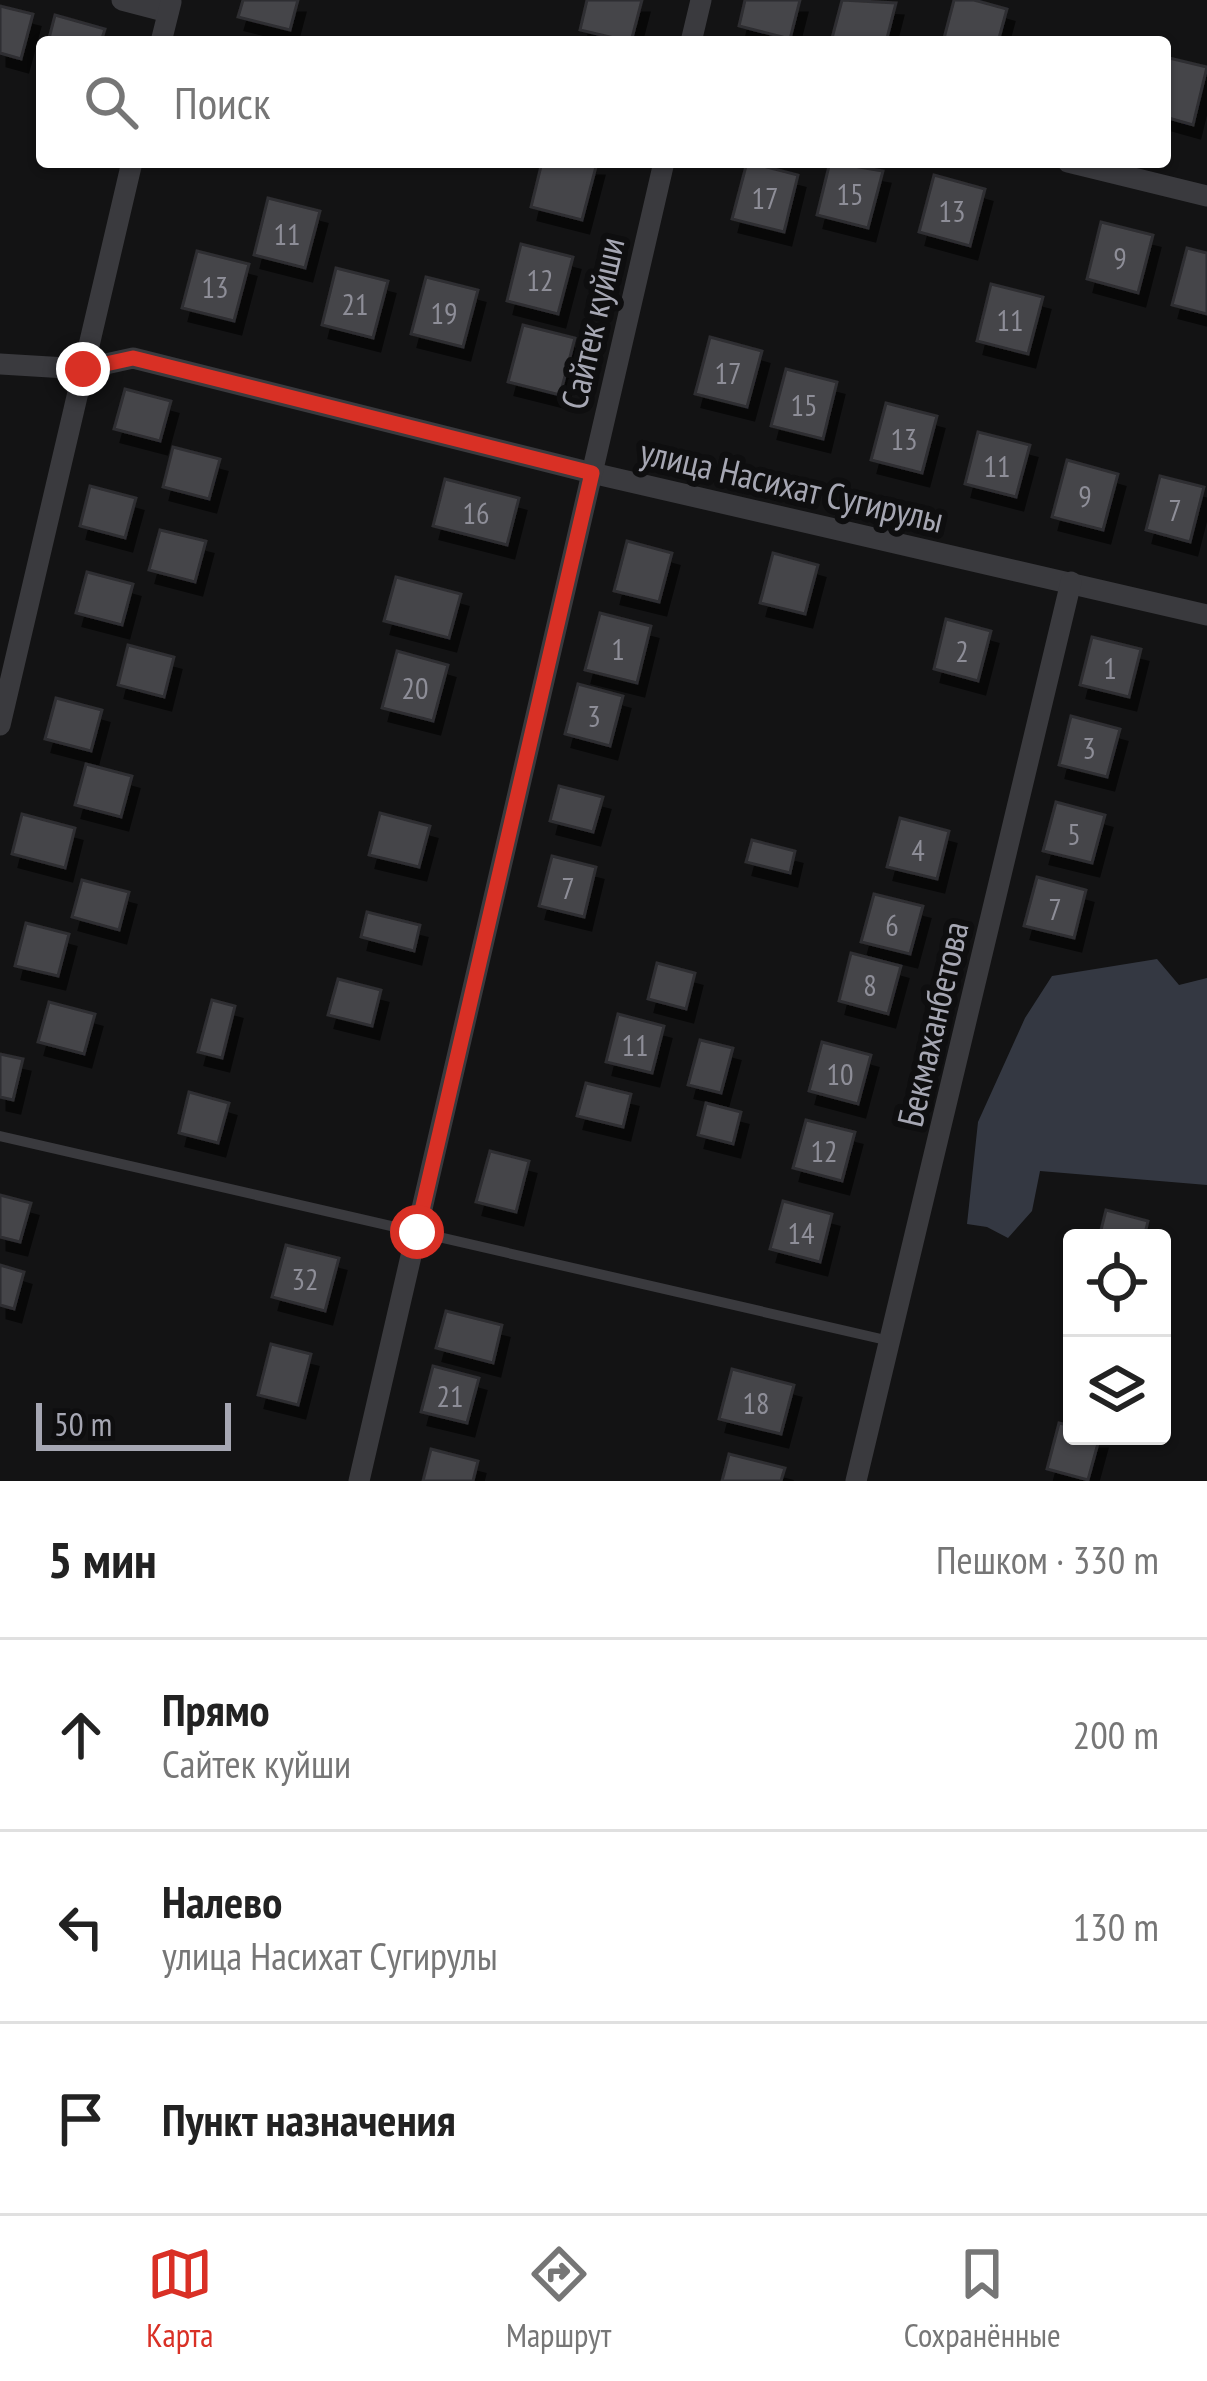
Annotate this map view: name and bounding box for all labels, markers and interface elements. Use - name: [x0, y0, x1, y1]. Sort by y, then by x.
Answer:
- search box: [36, 36, 1171, 168]
- icon: search: [78, 69, 144, 135]
- text: Поиск: [174, 73, 270, 131]
- house number: 15: [837, 174, 864, 213]
- house number: 17: [752, 178, 779, 217]
- house number: 13: [939, 191, 966, 230]
- house number: 11: [274, 214, 301, 253]
- street label: Сайтек куйши: [549, 233, 635, 413]
- house number: 9: [1113, 238, 1127, 277]
- house number: 12: [527, 260, 554, 299]
- house number: 13: [202, 267, 229, 306]
- house number: 21: [342, 284, 369, 323]
- house number: 19: [431, 293, 458, 332]
- house number: 11: [997, 300, 1024, 339]
- route end: [56, 342, 110, 396]
- house number: 17: [715, 353, 742, 392]
- house number: 15: [791, 385, 818, 424]
- house number: 13: [891, 419, 918, 458]
- street label: улица Насихат Сугирулы: [636, 427, 948, 543]
- house number: 11: [984, 446, 1011, 485]
- house number: 9: [1078, 476, 1092, 515]
- house number: 7: [1168, 490, 1182, 529]
- house number: 16: [463, 493, 490, 532]
- house number: 1: [611, 629, 625, 668]
- house number: 2: [955, 631, 969, 670]
- house number: 1: [1103, 648, 1117, 687]
- house number: 20: [402, 668, 429, 707]
- house number: 3: [587, 696, 601, 735]
- house number: 3: [1082, 728, 1096, 767]
- house number: 5: [1067, 814, 1081, 853]
- house number: 4: [911, 830, 925, 869]
- house number: 7: [561, 868, 575, 907]
- house number: 7: [1048, 889, 1062, 928]
- house number: 6: [885, 905, 899, 944]
- street label: Бекмаханбетова: [886, 917, 978, 1131]
- house number: 8: [863, 965, 877, 1004]
- house number: 11: [622, 1025, 649, 1064]
- house number: 10: [827, 1054, 854, 1093]
- house number: 12: [811, 1131, 838, 1170]
- route start: [390, 1205, 444, 1259]
- house number: 14: [788, 1213, 815, 1252]
- map controls: [1063, 1229, 1171, 1445]
- button: locate: [1063, 1229, 1171, 1337]
- house number: 32: [292, 1259, 319, 1298]
- button: layers: [1063, 1337, 1171, 1445]
- house number: 21: [437, 1376, 464, 1415]
- house number: 18: [743, 1383, 770, 1422]
- scale bar: [36, 1397, 231, 1450]
- text: 50 m: [54, 1402, 112, 1445]
- text: 5 мин: [48, 1526, 157, 1592]
- text: Пешком · 330 m: [936, 1534, 1159, 1585]
- text: Прямо: [162, 1680, 270, 1738]
- icon: ahead: [48, 1702, 114, 1768]
- text: 200 m: [1073, 1709, 1159, 1760]
- text: Сайтек куйши: [162, 1738, 351, 1789]
- text: Налево: [162, 1872, 282, 1930]
- icon: left: [48, 1894, 114, 1960]
- text: 130 m: [1073, 1901, 1159, 1952]
- text: улица Насихат Сугирулы: [162, 1930, 498, 1981]
- icon: arrive: [48, 2086, 114, 2152]
- text: Пункт назначения: [162, 2090, 456, 2148]
- tab: Карта: [146, 2241, 213, 2356]
- tab: Маршрут: [506, 2241, 611, 2356]
- tab: Сохранённые: [904, 2241, 1061, 2356]

